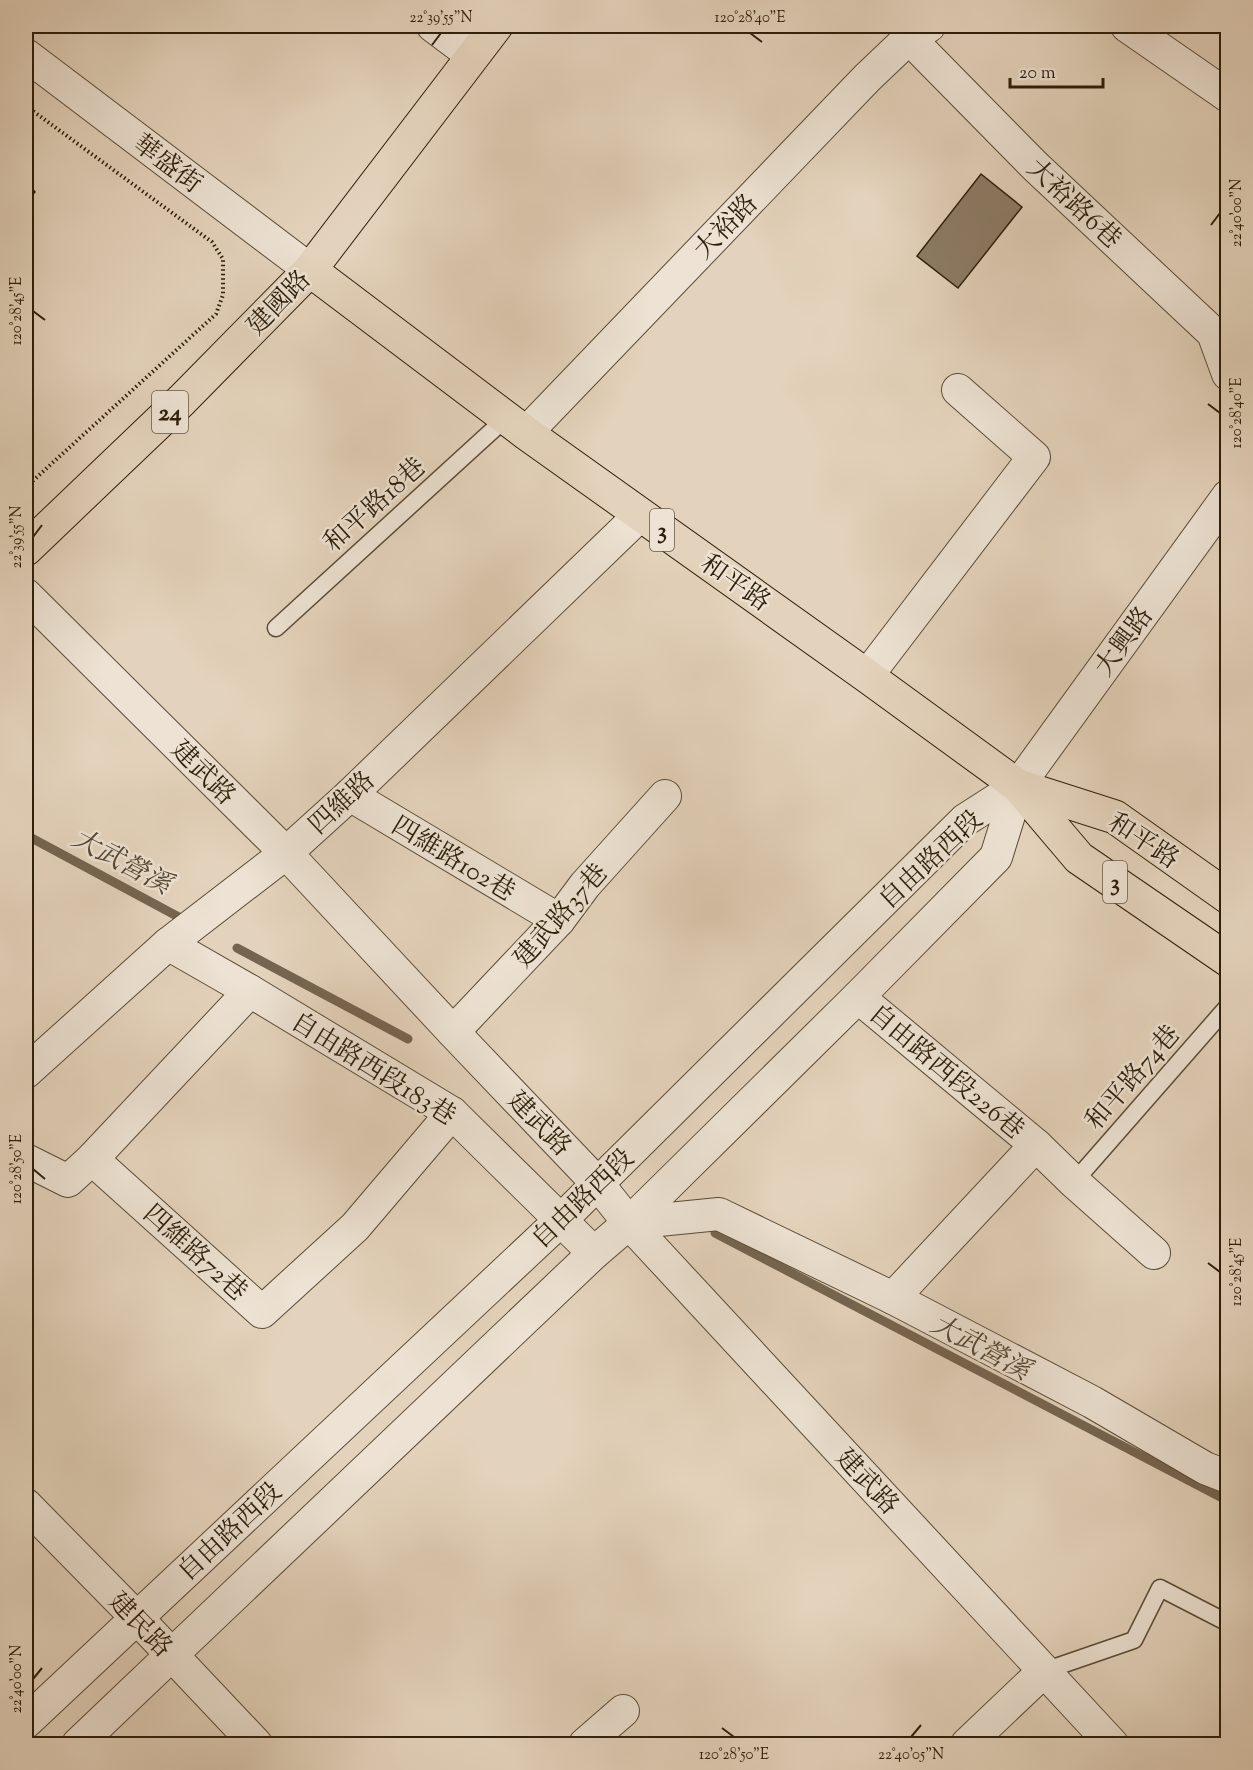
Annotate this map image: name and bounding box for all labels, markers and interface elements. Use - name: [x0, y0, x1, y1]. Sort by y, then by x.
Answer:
- text: 22°39'55"N: [409, 8, 473, 29]
- text: 120°28'40"E: [715, 8, 785, 29]
- scale bar: [1010, 51, 1103, 89]
- text: 20 m: [1019, 61, 1056, 87]
- street label: 華盛街: [124, 127, 209, 203]
- street label: 大裕路6巷: [1018, 151, 1129, 258]
- text: 22°40'00"N: [1227, 179, 1248, 247]
- street label: 大裕路: [686, 187, 767, 269]
- street label: 建國路: [239, 263, 320, 345]
- text: 120°28'45"E: [7, 277, 28, 345]
- text: 120°28'40"E: [1227, 378, 1248, 448]
- road number: 24: [152, 391, 188, 433]
- street label: 和平路18巷: [317, 450, 435, 562]
- text: 22°39'55"N: [7, 505, 28, 569]
- road number: 3: [650, 509, 674, 551]
- street label: 和平路: [692, 547, 777, 622]
- street label: 大興路: [1087, 600, 1163, 685]
- street label: 建武路: [162, 733, 243, 814]
- street label: 四維路: [302, 764, 384, 844]
- street label: 自由路西段: [872, 803, 992, 919]
- street label: 和平路: [1100, 805, 1185, 879]
- street label: 四維路102巷: [384, 809, 521, 912]
- water label: 大武營溪: [64, 821, 180, 907]
- street label: 建武路37巷: [506, 856, 618, 977]
- road number: 3: [1103, 861, 1127, 903]
- street label: 自由路西段226巷: [859, 997, 1031, 1149]
- street label: 自由路西段183巷: [283, 1005, 462, 1136]
- street label: 和平路74巷: [1078, 1018, 1190, 1139]
- street label: 建武路: [498, 1084, 579, 1166]
- text: 120°28'50"E: [7, 1134, 28, 1204]
- street label: 自由路西段: [524, 1141, 643, 1258]
- street label: 四維路72巷: [134, 1197, 255, 1311]
- text: 120°28'45"E: [1227, 1238, 1248, 1306]
- water label: 大武營溪: [923, 1307, 1039, 1393]
- street label: 建武路: [826, 1442, 906, 1524]
- street label: 自由路西段: [171, 1475, 291, 1591]
- street label: 建民路: [99, 1585, 180, 1667]
- text: 22°40'00"N: [7, 1645, 28, 1713]
- text: 120°28'50"E: [699, 1745, 769, 1766]
- text: 22°40'05"N: [878, 1745, 944, 1766]

